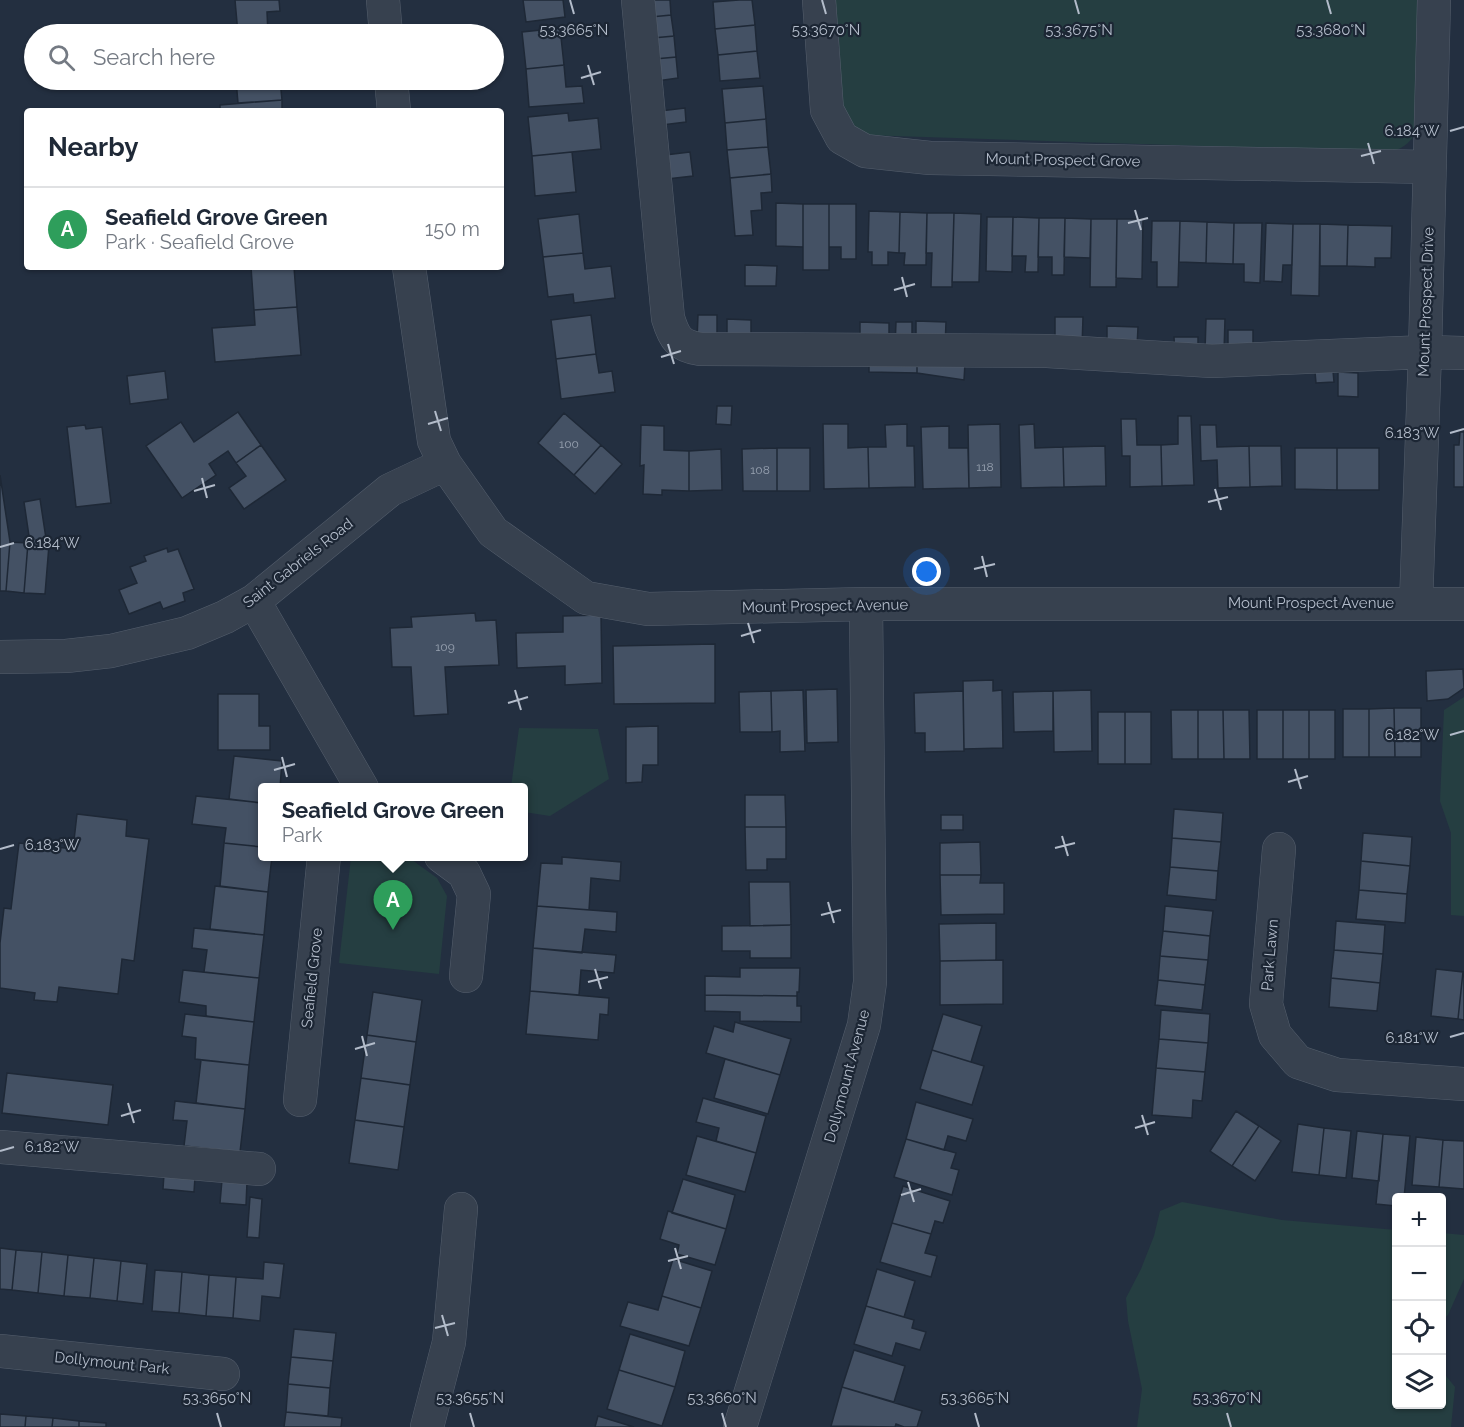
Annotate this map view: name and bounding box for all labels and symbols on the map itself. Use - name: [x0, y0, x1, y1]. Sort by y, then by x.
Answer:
- text: 53.3665°N: [540, 21, 608, 39]
- text: 53.3670°N: [792, 21, 860, 39]
- text: 53.3675°N: [1045, 21, 1113, 39]
- text: 53.3680°N: [1296, 21, 1366, 39]
- text: 6.184°W: [1385, 122, 1440, 140]
- street label: Mount Prospect Grove: [985, 150, 1141, 170]
- street label: Mount Prospect Drive: [1414, 227, 1438, 377]
- text: 6.183°W: [1385, 424, 1440, 442]
- house number: 100: [559, 437, 579, 451]
- house number: 118: [976, 460, 994, 474]
- house number: 108: [750, 463, 770, 477]
- street label: Saint Gabriels Road: [239, 514, 357, 612]
- text: 6.184°W: [25, 534, 80, 552]
- your location: [912, 557, 941, 586]
- street label: Mount Prospect Avenue: [1228, 594, 1394, 612]
- street label: Mount Prospect Avenue: [742, 596, 908, 616]
- house number: 109: [435, 640, 455, 654]
- text: 6.182°W: [1385, 726, 1440, 744]
- text: 6.183°W: [25, 836, 80, 854]
- pin: A: [374, 880, 412, 930]
- street label: Park Lawn: [1258, 918, 1282, 992]
- street label: Seafield Grove: [298, 927, 326, 1029]
- street label: Dollymount Avenue: [821, 1007, 873, 1145]
- text: 6.181°W: [1386, 1029, 1439, 1047]
- text: 6.182°W: [25, 1138, 80, 1156]
- street label: Dollymount Park: [54, 1348, 170, 1378]
- text: 53.3650°N: [183, 1389, 251, 1407]
- text: 53.3655°N: [436, 1389, 504, 1407]
- text: 53.3660°N: [687, 1389, 757, 1407]
- text: 53.3665°N: [941, 1389, 1009, 1407]
- text: 53.3670°N: [1193, 1389, 1261, 1407]

